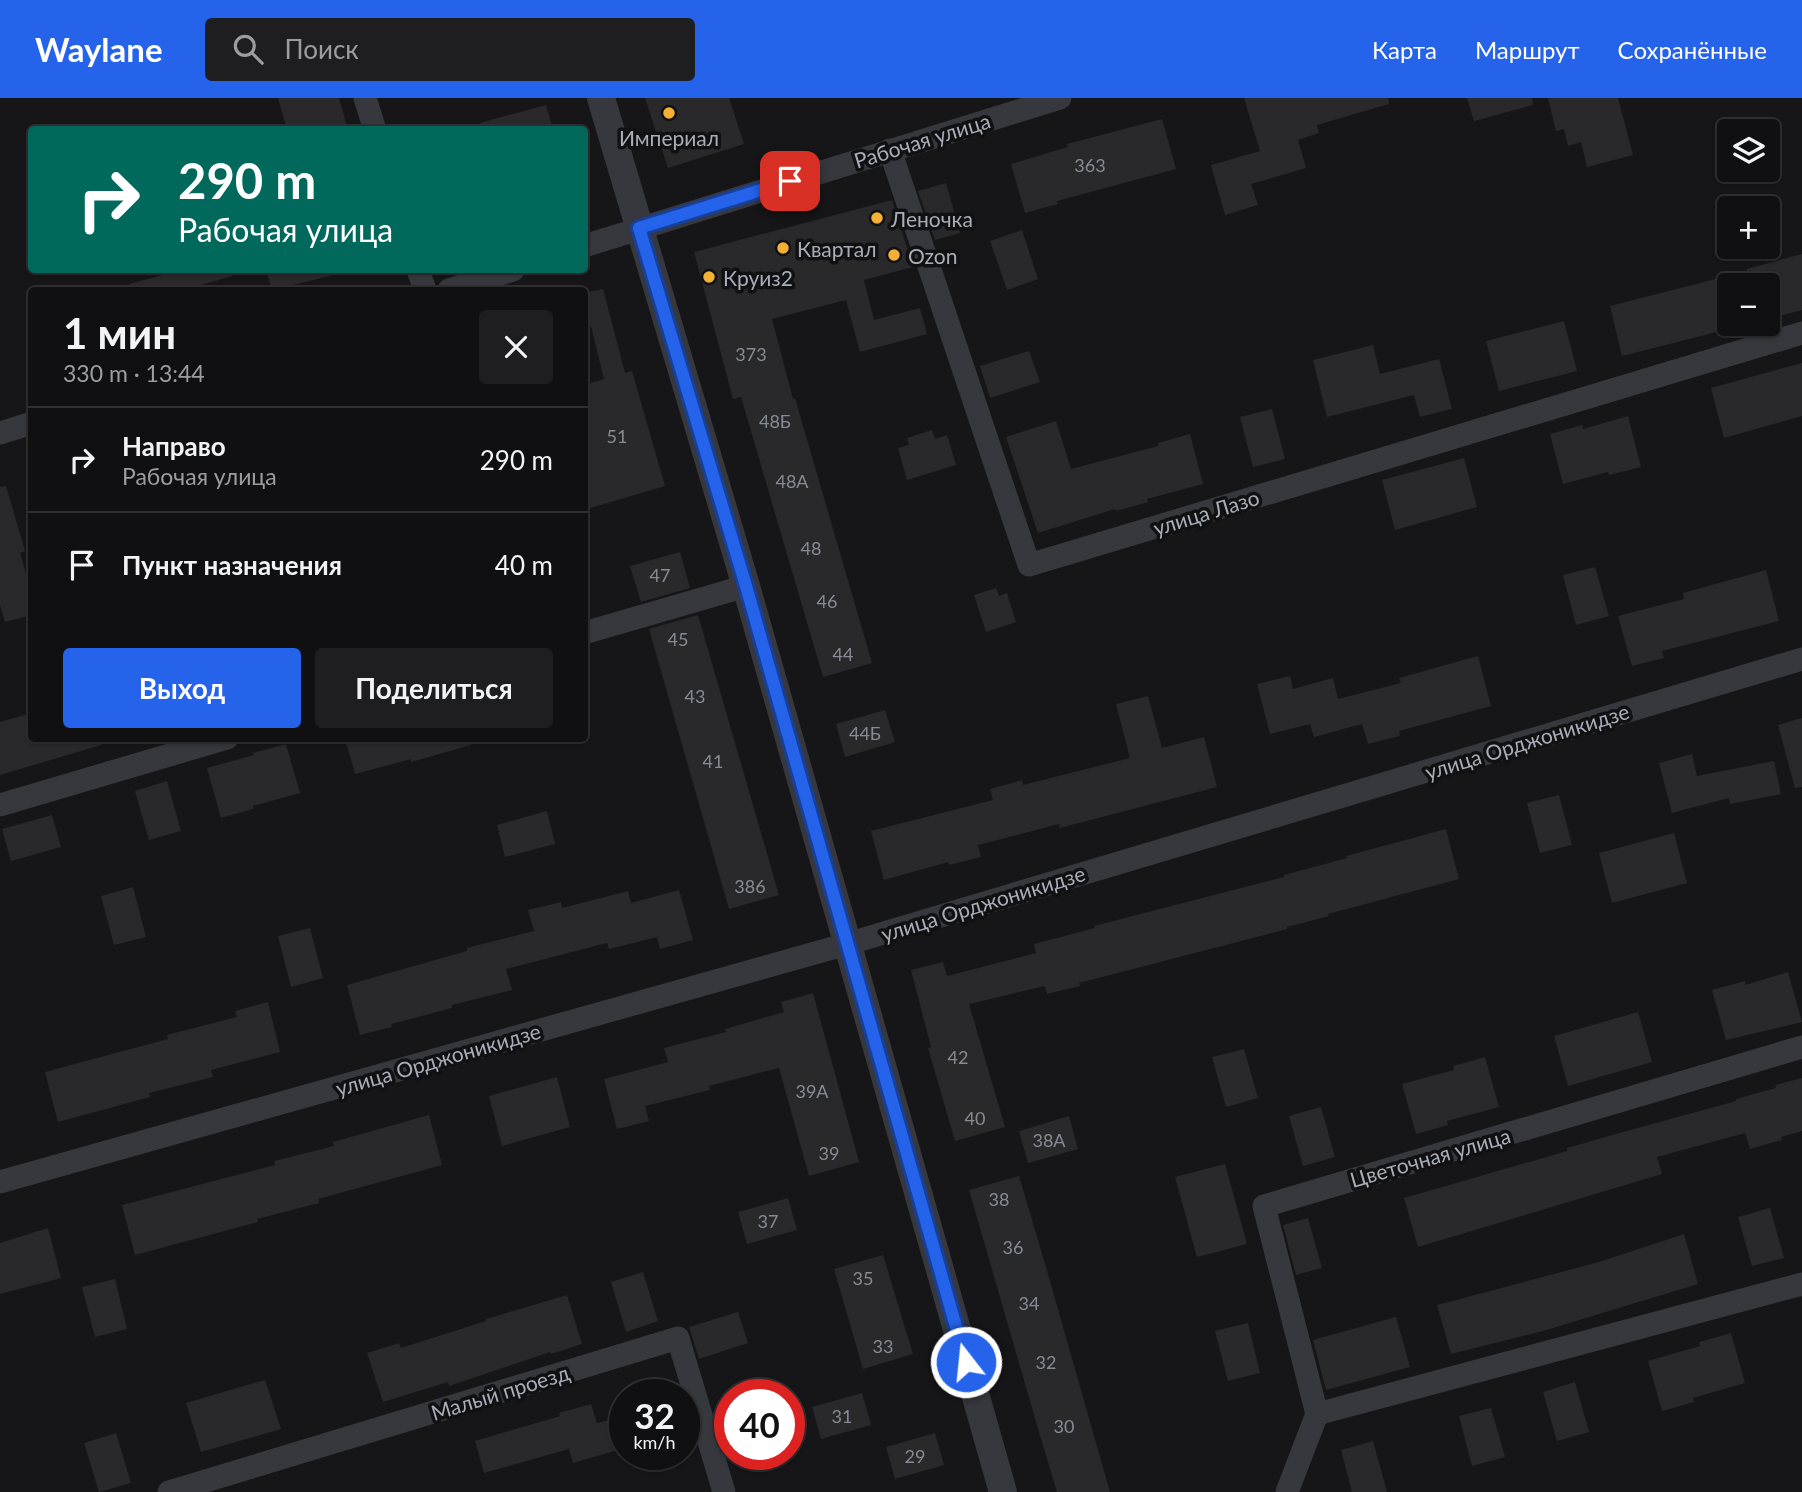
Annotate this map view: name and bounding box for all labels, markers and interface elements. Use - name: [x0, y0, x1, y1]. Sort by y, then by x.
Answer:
- search box: [205, 18, 695, 81]
- text: Waylane: [35, 29, 163, 69]
- icon: search: [229, 30, 267, 68]
- text: Поиск: [285, 33, 359, 65]
- text: Карта: [1372, 35, 1437, 64]
- text: Маршрут: [1475, 35, 1580, 64]
- text: Сохранённые: [1618, 35, 1767, 64]
- marker: Империал: [661, 105, 677, 121]
- street label: Рабочая улица: [851, 107, 993, 173]
- map controls: [1717, 119, 1780, 336]
- button: layers: [1717, 119, 1780, 182]
- place label: Империал: [619, 125, 719, 150]
- text: 290 m: [178, 151, 316, 209]
- pin: [760, 151, 820, 211]
- icon: right: [63, 154, 154, 245]
- house number: 363: [1074, 154, 1106, 176]
- icon: arrive: [771, 162, 809, 200]
- button: +: [1717, 196, 1780, 259]
- place label: Леночка: [890, 206, 973, 231]
- text: Рабочая улица: [178, 210, 393, 249]
- marker: Леночка: [869, 210, 885, 226]
- place label: Квартал: [797, 236, 877, 261]
- marker: Квартал: [775, 240, 791, 256]
- place label: Ozon: [908, 243, 958, 268]
- marker: Ozon: [886, 247, 902, 263]
- place label: Круиз2: [723, 265, 793, 290]
- marker: Круиз2: [701, 269, 717, 285]
- button: −: [1717, 273, 1780, 336]
- text: 1 мин: [63, 308, 176, 358]
- button: close: [479, 310, 553, 384]
- house number: 373: [735, 343, 767, 365]
- text: 330 m · 13:44: [63, 359, 205, 387]
- house number: 48Б: [759, 410, 791, 432]
- house number: 51: [607, 425, 627, 447]
- text: Направо: [122, 430, 226, 462]
- icon: right: [63, 441, 101, 479]
- text: 290 m: [480, 444, 553, 476]
- text: Рабочая улица: [122, 462, 277, 490]
- house number: 48А: [775, 470, 809, 492]
- street label: улица Лазо: [1150, 484, 1262, 540]
- house number: 48: [801, 537, 821, 559]
- icon: arrive: [63, 546, 101, 584]
- text: Пункт назначения: [122, 549, 342, 581]
- text: 40 m: [495, 549, 553, 581]
- house number: 47: [650, 564, 670, 586]
- house number: 46: [817, 590, 837, 612]
- house number: 45: [668, 628, 688, 650]
- house number: 44: [833, 643, 853, 665]
- button: Выход: [63, 648, 301, 728]
- button: Поделиться: [315, 648, 553, 728]
- house number: 43: [685, 685, 705, 707]
- street label: улица Орджоникидзе: [1422, 698, 1632, 784]
- house number: 44Б: [849, 722, 881, 744]
- house number: 41: [703, 750, 723, 772]
- street label: улица Орджоникидзе: [878, 860, 1088, 946]
- house number: 386: [734, 875, 766, 897]
- street label: улица Орджоникидзе: [333, 1018, 543, 1100]
- house number: 42: [948, 1046, 968, 1068]
- house number: 39А: [795, 1080, 829, 1102]
- house number: 40: [965, 1107, 985, 1129]
- street label: Цветочная улица: [1347, 1122, 1513, 1192]
- house number: 38А: [1032, 1129, 1066, 1151]
- house number: 39: [819, 1142, 839, 1164]
- house number: 38: [989, 1188, 1009, 1210]
- house number: 37: [758, 1210, 778, 1232]
- house number: 36: [1003, 1236, 1023, 1258]
- house number: 35: [853, 1267, 873, 1289]
- house number: 34: [1019, 1292, 1039, 1314]
- position arrow: [929, 1325, 1003, 1399]
- house number: 33: [873, 1335, 893, 1357]
- house number: 32: [1036, 1351, 1056, 1373]
- street label: Малый проезд: [428, 1359, 572, 1425]
- speed limit sign: 40: [714, 1379, 805, 1470]
- text: 32: [634, 1394, 675, 1436]
- house number: 31: [832, 1405, 852, 1427]
- house number: 30: [1054, 1415, 1074, 1437]
- text: km/h: [633, 1431, 676, 1453]
- house number: 29: [905, 1445, 925, 1467]

